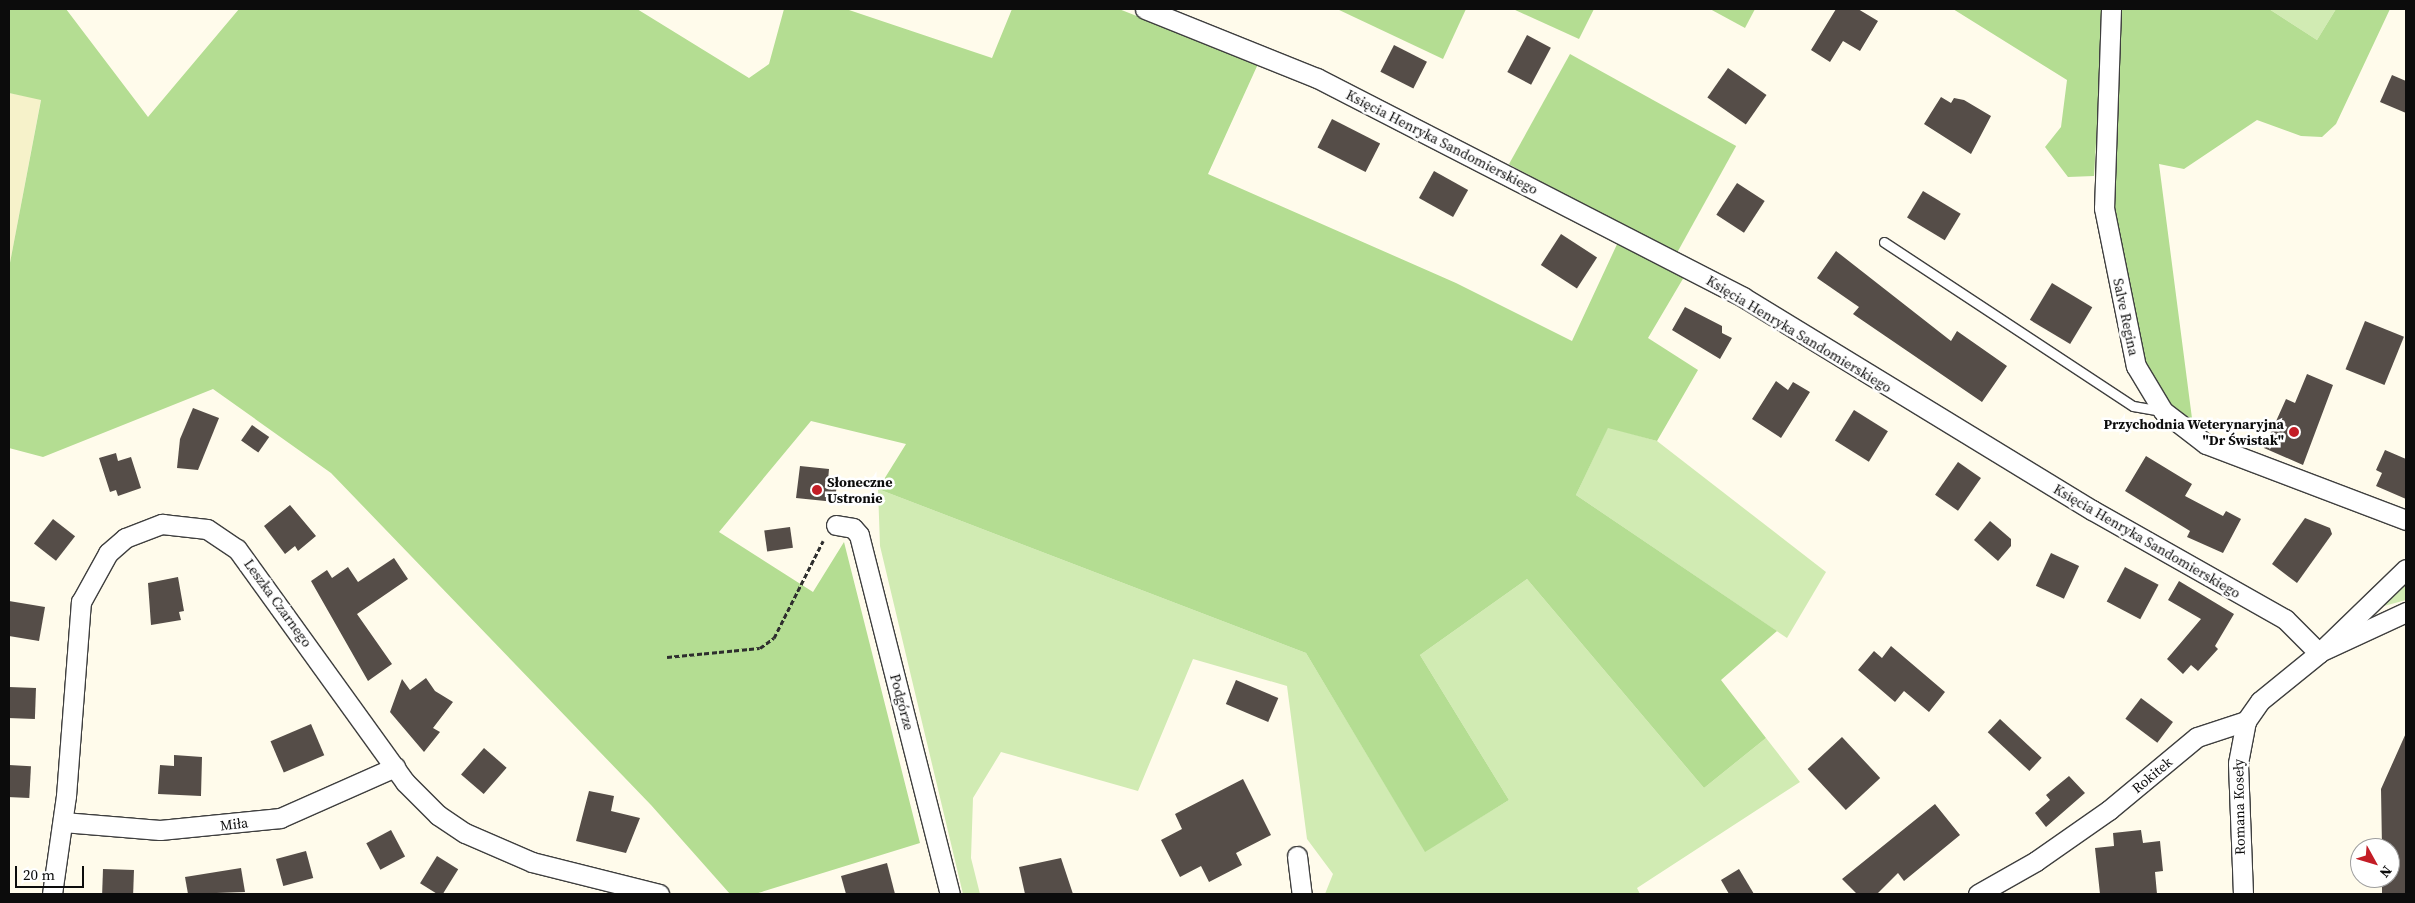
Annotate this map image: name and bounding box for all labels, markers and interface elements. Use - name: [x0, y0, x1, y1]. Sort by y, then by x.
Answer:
- street label: Księcia Henryka Sandomierskiego: [1343, 86, 1541, 198]
- street label: Księcia Henryka Sandomierskiego: [1703, 272, 1895, 396]
- street label: Salve Regina: [2110, 277, 2142, 357]
- place label: Przychodnia Weterynaryjna "Dr Świstak": [2103, 416, 2284, 448]
- marker: Przychodnia Weterynaryjna "Dr Świstak": [2288, 426, 2300, 438]
- place label: Słoneczne Ustronie: [827, 474, 892, 507]
- street label: Księcia Henryka Sandomierskiego: [2050, 480, 2244, 602]
- marker: Słoneczne Ustronie: [811, 484, 823, 496]
- street label: Leszka Czarnego: [240, 556, 316, 650]
- street label: Podgórze: [886, 672, 918, 732]
- street label: Rokitek: [2128, 753, 2176, 797]
- street label: Romana Koseły: [2230, 759, 2248, 855]
- street label: Miła: [219, 814, 249, 834]
- north arrow: [2350, 838, 2400, 888]
- scale bar: [18, 856, 86, 888]
- text: N: [2375, 862, 2397, 882]
- text: 20 m: [23, 864, 55, 885]

